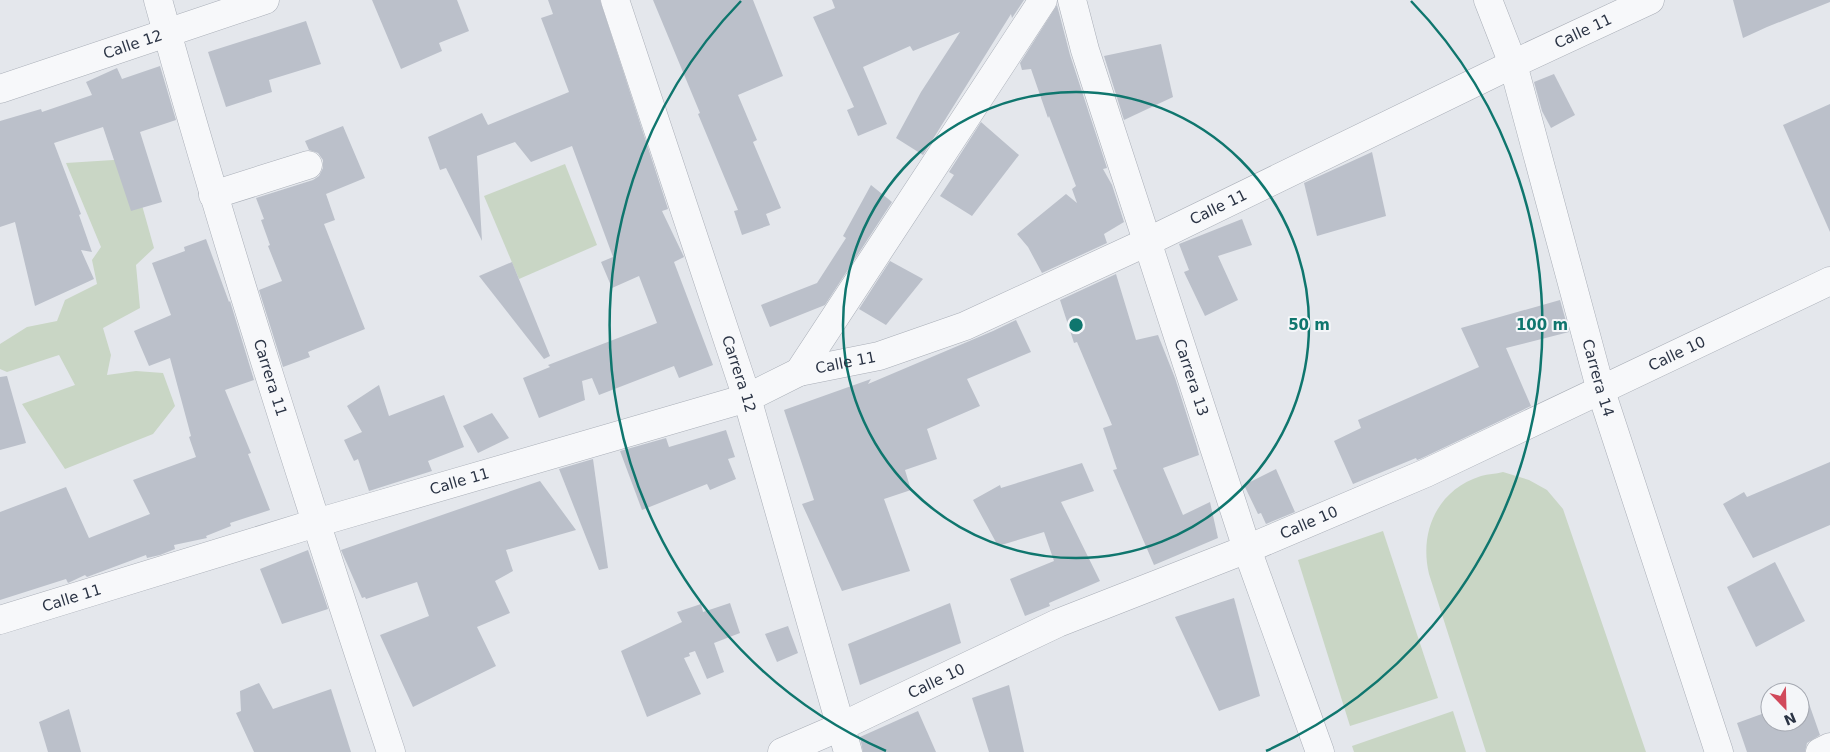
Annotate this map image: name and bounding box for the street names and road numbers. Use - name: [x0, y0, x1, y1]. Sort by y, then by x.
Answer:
- street label: Calle 11: [1552, 10, 1615, 52]
- street label: Calle 12: [101, 26, 165, 63]
- street label: Calle 11: [1187, 186, 1250, 229]
- street label: Calle 10: [1645, 332, 1708, 375]
- street label: Carrera 12: [718, 333, 760, 415]
- street label: Carrera 11: [250, 337, 291, 419]
- street label: Carrera 13: [1170, 337, 1212, 418]
- street label: Carrera 14: [1578, 337, 1618, 419]
- street label: Calle 11: [814, 348, 877, 377]
- street label: Calle 11: [428, 464, 491, 499]
- street label: Calle 10: [1277, 502, 1341, 543]
- street label: Calle 11: [40, 580, 104, 616]
- street label: Calle 10: [905, 660, 968, 702]

